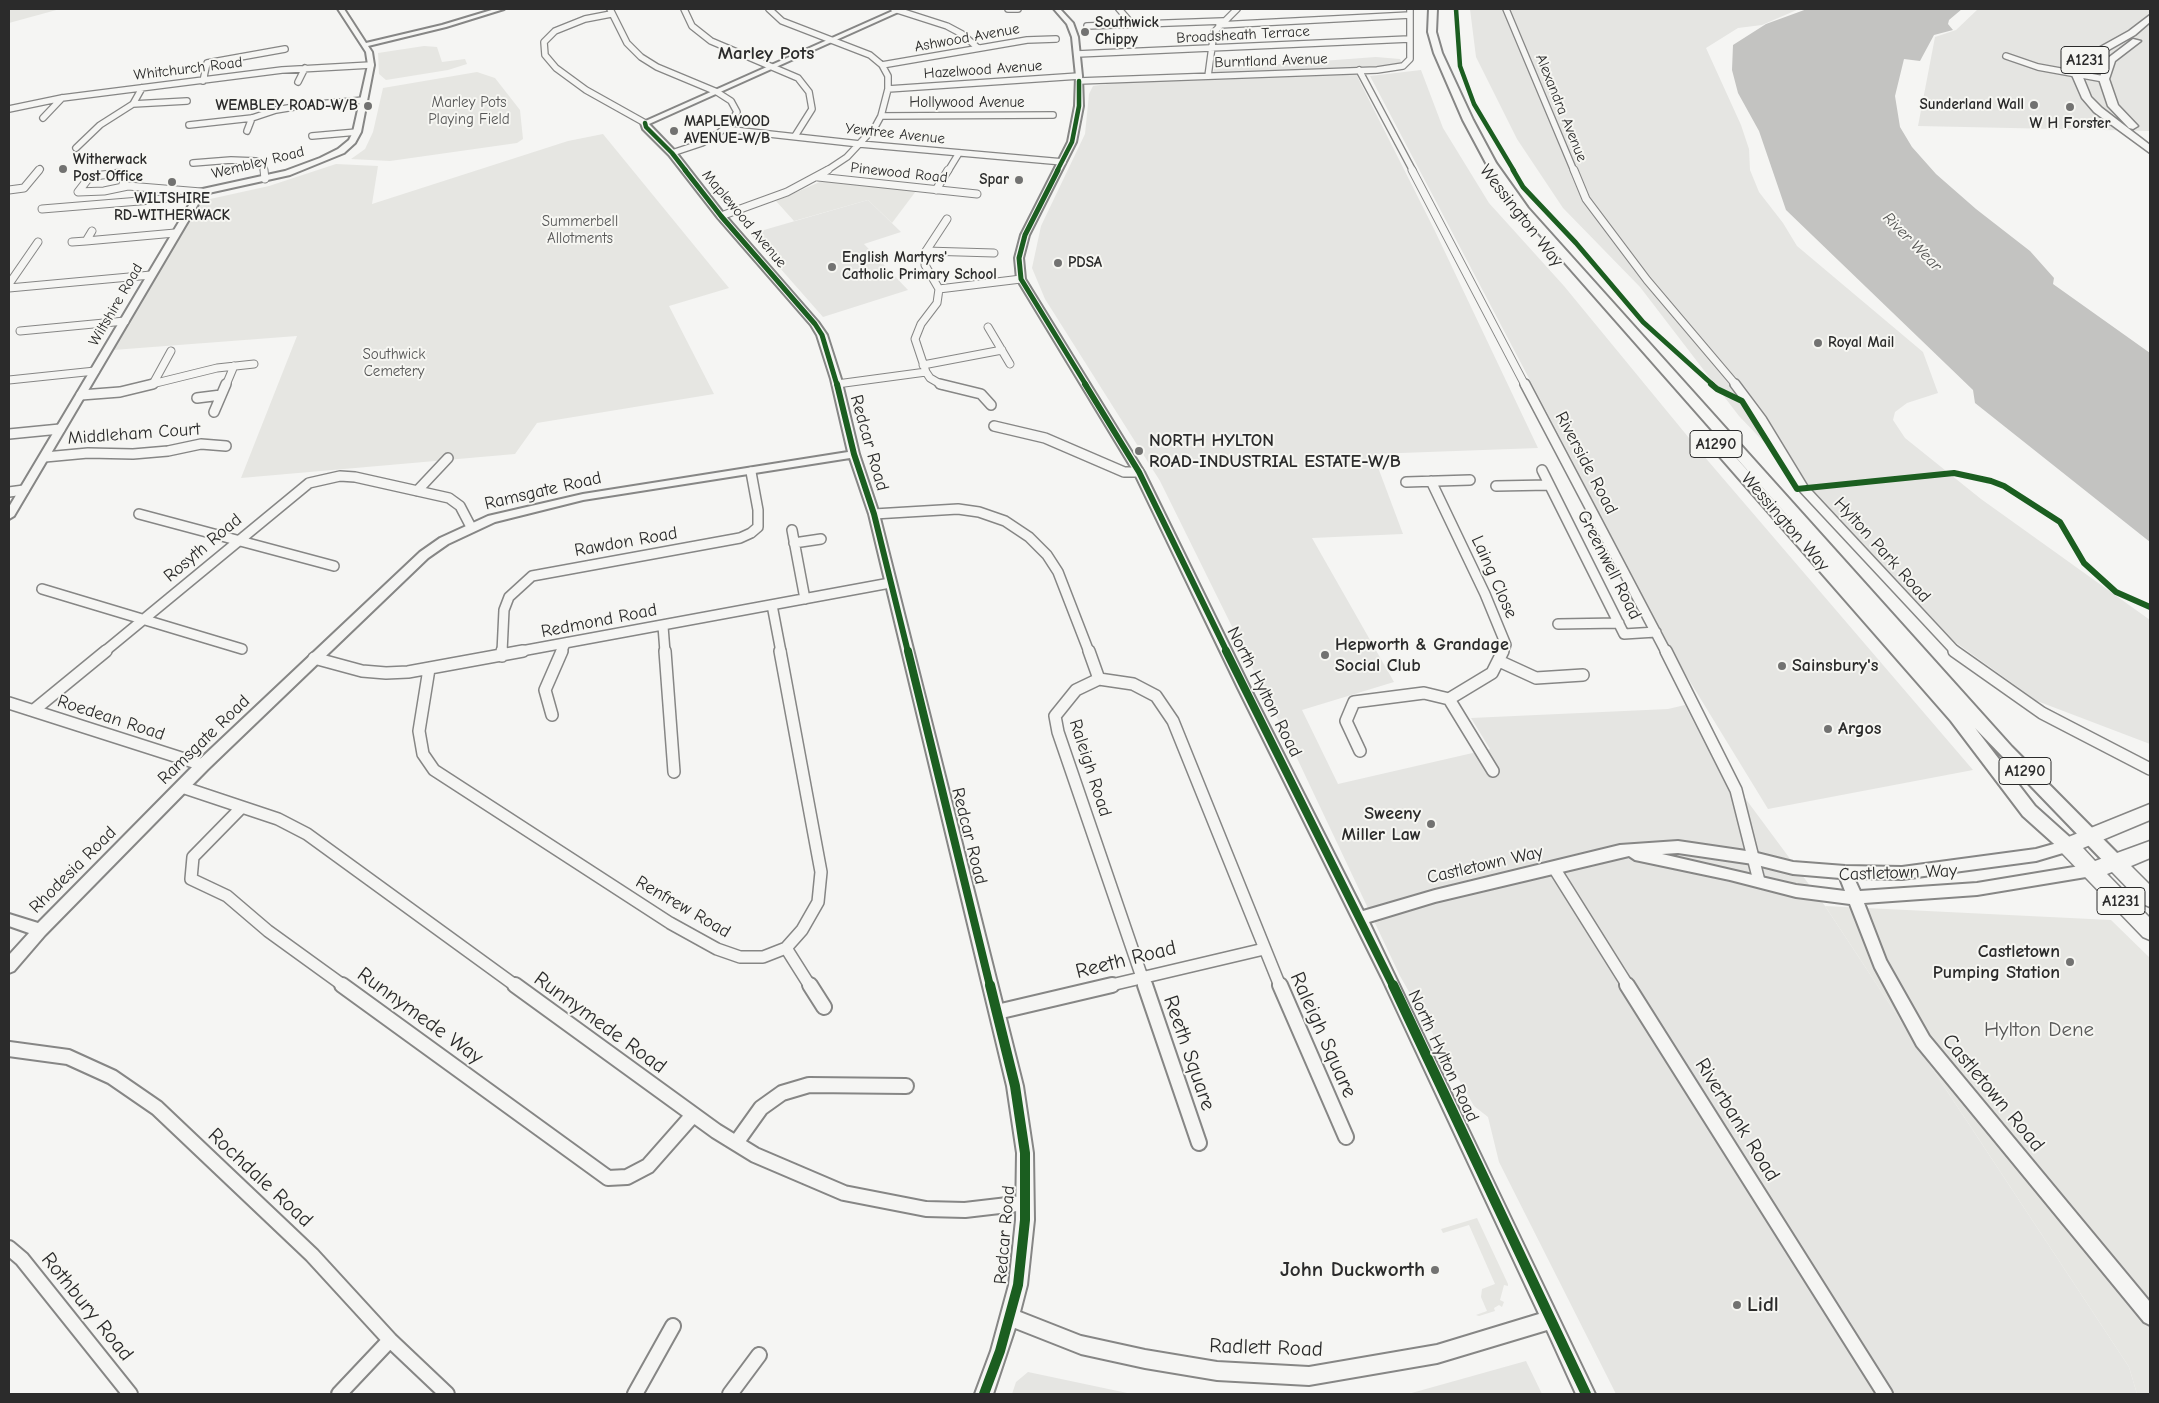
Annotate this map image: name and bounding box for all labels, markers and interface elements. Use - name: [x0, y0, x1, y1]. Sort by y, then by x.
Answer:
- place label: Southwick Chippy: [1095, 14, 1159, 49]
- street label: Ashwood Avenue: [913, 20, 1021, 56]
- street label: Broadsheath Terrace: [1176, 23, 1310, 47]
- marker: Southwick Chippy: [1079, 26, 1091, 38]
- district label: Marley Pots: [718, 43, 814, 65]
- road number: A1231: [2061, 46, 2109, 74]
- street label: Burntland Avenue: [1214, 50, 1328, 72]
- street label: Alexandra Avenue: [1531, 52, 1591, 164]
- street label: Whitchurch Road: [133, 53, 243, 85]
- street label: Hazelwood Avenue: [923, 57, 1043, 83]
- park label: Marley Pots Playing Field: [428, 94, 510, 129]
- street label: Hollywood Avenue: [909, 94, 1025, 112]
- place label: Sunderland Wall: [1920, 96, 2024, 114]
- place label: WEMBLEY ROAD-W/B: [216, 97, 358, 115]
- marker: Sunderland Wall: [2028, 99, 2040, 111]
- marker: WEMBLEY ROAD-W/B: [362, 100, 374, 112]
- marker: W H Forster: [2064, 101, 2076, 113]
- place label: MAPLEWOOD AVENUE-W/B: [684, 113, 770, 148]
- place label: W H Forster: [2030, 115, 2110, 133]
- street label: Yewtree Avenue: [844, 120, 946, 148]
- marker: MAPLEWOOD AVENUE-W/B: [668, 125, 680, 137]
- street label: Wembley Road: [210, 143, 306, 183]
- place label: Witherwack Post Office: [73, 151, 147, 186]
- street label: Pinewood Road: [850, 159, 948, 187]
- street label: Wessington Way: [1474, 161, 1568, 271]
- marker: Witherwack Post Office: [57, 163, 69, 175]
- street label: Maplewood Avenue: [698, 166, 790, 272]
- place label: Spar: [979, 171, 1009, 189]
- marker: Spar: [1013, 174, 1025, 186]
- marker: WILTSHIRE RD-WITHERWACK: [166, 176, 178, 188]
- place label: WILTSHIRE RD-WITHERWACK: [114, 190, 230, 225]
- water label: River Wear: [1879, 209, 1945, 275]
- park label: Summerbell Allotments: [542, 213, 618, 248]
- place label: English Martyrs' Catholic Primary School: [842, 249, 997, 284]
- place label: PDSA: [1068, 254, 1102, 272]
- marker: PDSA: [1052, 257, 1064, 269]
- street label: Wiltshire Road: [85, 261, 147, 349]
- marker: English Martyrs' Catholic Primary School: [826, 261, 838, 273]
- place label: Royal Mail: [1828, 334, 1894, 352]
- marker: Royal Mail: [1812, 337, 1824, 349]
- park label: Southwick Cemetery: [362, 346, 426, 381]
- street label: Redcar Road: [845, 392, 893, 494]
- street label: Riverside Road: [1550, 408, 1622, 518]
- street label: Middleham Court: [67, 419, 201, 449]
- place label: NORTH HYLTON ROAD-INDUSTRIAL ESTATE-W/B: [1149, 430, 1401, 472]
- road number: A1290: [1690, 430, 1742, 458]
- marker: NORTH HYLTON ROAD-INDUSTRIAL ESTATE-W/B: [1133, 445, 1145, 457]
- street label: Ramsgate Road: [482, 467, 604, 515]
- street label: Wessington Way: [1736, 468, 1834, 576]
- street label: Hylton Park Road: [1829, 493, 1935, 607]
- street label: Greenwell Road: [1572, 507, 1646, 623]
- street label: Rosyth Road: [160, 509, 246, 587]
- street label: Rawdon Road: [573, 522, 679, 562]
- street label: Laing Close: [1466, 532, 1522, 622]
- street label: Redmond Road: [539, 599, 659, 643]
- street label: North Hylton Road: [1222, 623, 1306, 761]
- place label: Hepworth & Grandage Social Club: [1335, 634, 1509, 676]
- marker: Hepworth & Grandage Social Club: [1319, 649, 1331, 661]
- place label: Sainsbury's: [1792, 655, 1878, 677]
- marker: Sainsbury's: [1776, 660, 1788, 672]
- street label: Roedean Road: [55, 690, 167, 746]
- street label: Ramsgate Road: [154, 691, 254, 789]
- street label: Raleigh Road: [1064, 717, 1116, 819]
- place label: Argos: [1838, 718, 1881, 740]
- marker: Argos: [1822, 723, 1834, 735]
- road number: A1290: [1999, 758, 2051, 784]
- street label: Redcar Road: [947, 785, 991, 887]
- place label: Sweeny Miller Law: [1342, 803, 1421, 846]
- marker: Sweeny Miller Law: [1425, 818, 1437, 830]
- street label: Rhodesia Road: [25, 822, 121, 918]
- street label: Castletown Way: [1425, 841, 1545, 889]
- street label: Castletown Way: [1838, 860, 1958, 886]
- street label: Renfrew Road: [632, 871, 734, 943]
- road number: A1231: [2097, 888, 2145, 914]
- street label: Reeth Road: [1073, 935, 1179, 985]
- place label: Castletown Pumping Station: [1933, 941, 2060, 984]
- marker: Castletown Pumping Station: [2064, 956, 2076, 968]
- street label: Runnymede Way: [352, 962, 488, 1070]
- street label: Runnymede Road: [529, 966, 671, 1080]
- street label: Raleigh Square: [1284, 968, 1362, 1102]
- street label: North Hylton Road: [1403, 986, 1483, 1126]
- street label: Reeth Square: [1158, 992, 1220, 1114]
- park label: Hylton Dene: [1984, 1017, 2094, 1043]
- street label: Castletown Road: [1936, 1029, 2050, 1157]
- street label: Riverbank Road: [1689, 1054, 1785, 1186]
- street label: Rochdale Road: [202, 1123, 318, 1233]
- street label: Redcar Road: [990, 1185, 1020, 1285]
- street label: Rothbury Road: [36, 1248, 138, 1366]
- place label: John Duckworth: [1280, 1257, 1425, 1283]
- marker: John Duckworth: [1429, 1264, 1441, 1276]
- place label: Lidl: [1747, 1292, 1779, 1318]
- marker: Lidl: [1731, 1299, 1743, 1311]
- street label: Radlett Road: [1209, 1333, 1323, 1363]

